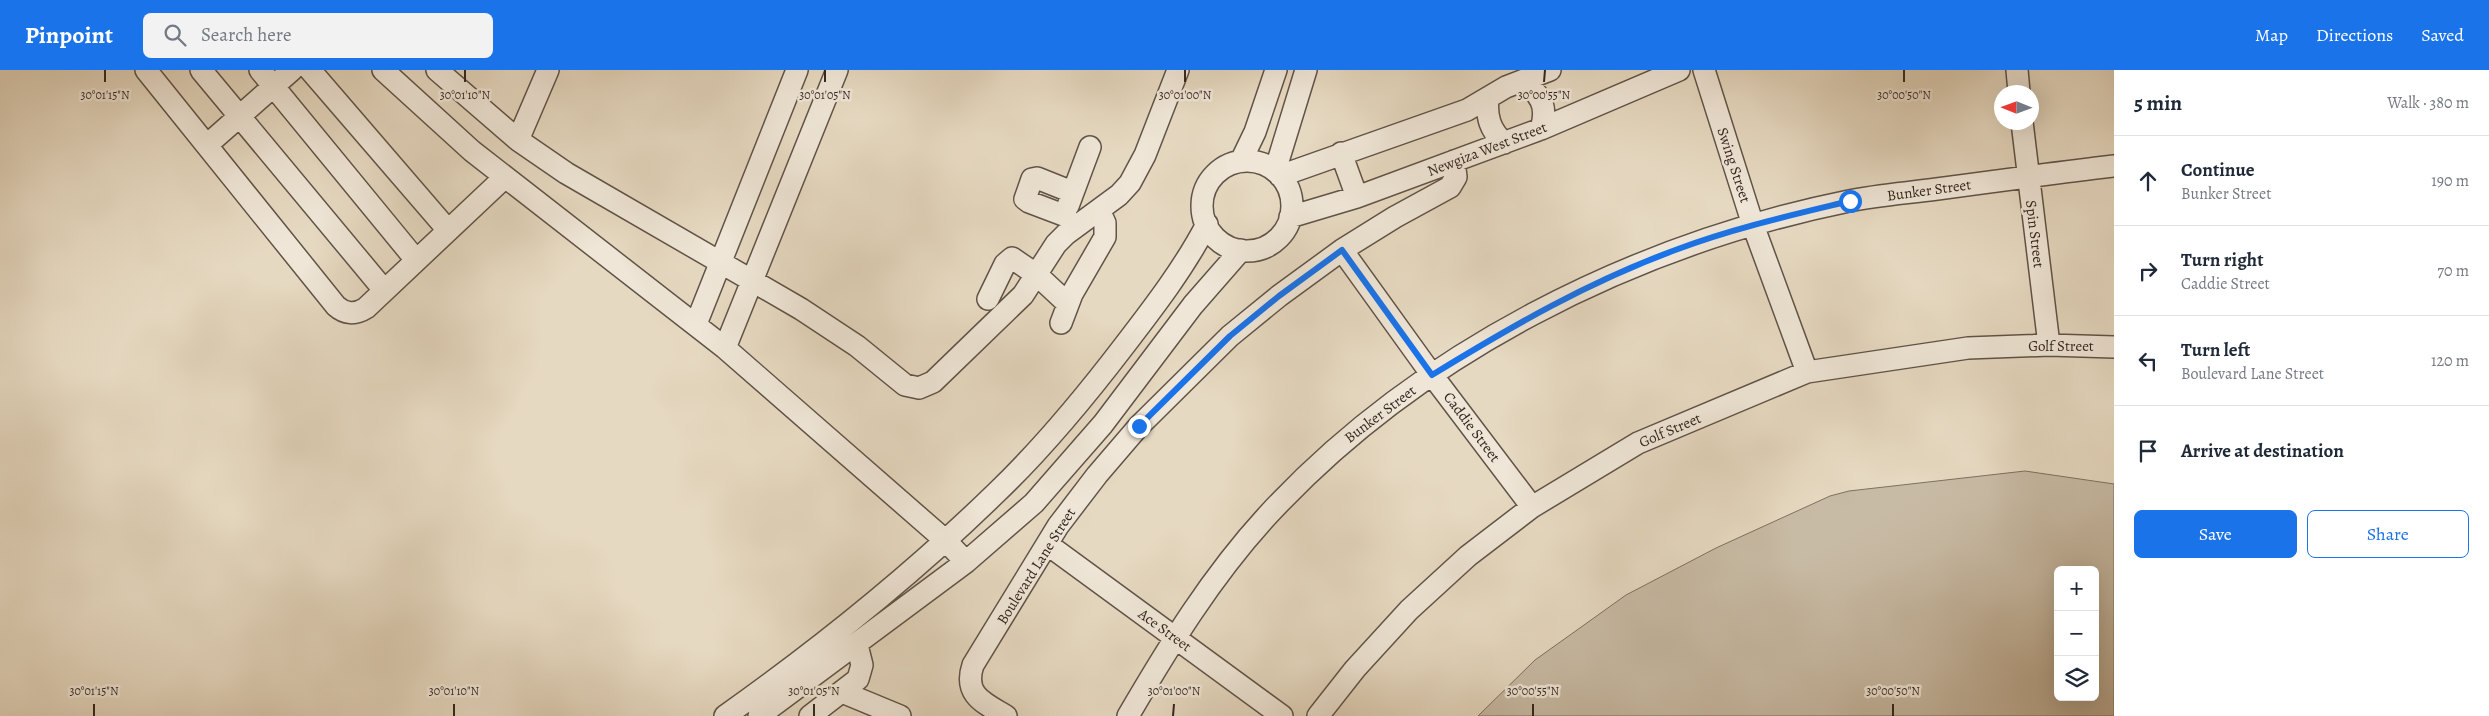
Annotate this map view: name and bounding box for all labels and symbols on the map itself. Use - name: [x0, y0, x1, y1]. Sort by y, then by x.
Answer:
- north arrow: [1994, 85, 2039, 130]
- text: 30°01'15"N: [80, 87, 130, 103]
- text: 30°01'10"N: [440, 87, 491, 103]
- text: 30°01'05"N: [799, 87, 851, 103]
- text: 30°01'00"N: [1159, 87, 1212, 103]
- text: 30°00'55"N: [1518, 87, 1571, 103]
- text: 30°00'50"N: [1877, 87, 1931, 103]
- street label: Newgiza West Street: [1424, 117, 1550, 181]
- street label: Swing Street: [1712, 125, 1756, 205]
- street label: Bunker Street: [1886, 174, 1972, 206]
- route start: [1839, 190, 1862, 213]
- street label: Spin Street: [2021, 199, 2049, 269]
- street label: Golf Street: [2028, 336, 2094, 356]
- street label: Bunker Street: [1340, 380, 1420, 447]
- street label: Caddie Street: [1439, 388, 1505, 466]
- street label: Golf Street: [1636, 408, 1704, 452]
- route end: [1128, 415, 1151, 438]
- street label: Boulevard Lane Street: [992, 504, 1080, 628]
- street label: Ace Street: [1134, 603, 1196, 656]
- text: 30°01'15"N: [69, 683, 119, 699]
- text: 30°01'10"N: [429, 683, 480, 699]
- text: 30°01'05"N: [788, 683, 840, 699]
- text: 30°01'00"N: [1148, 683, 1201, 699]
- text: 30°00'55"N: [1507, 683, 1560, 699]
- text: 30°00'50"N: [1866, 683, 1920, 699]

